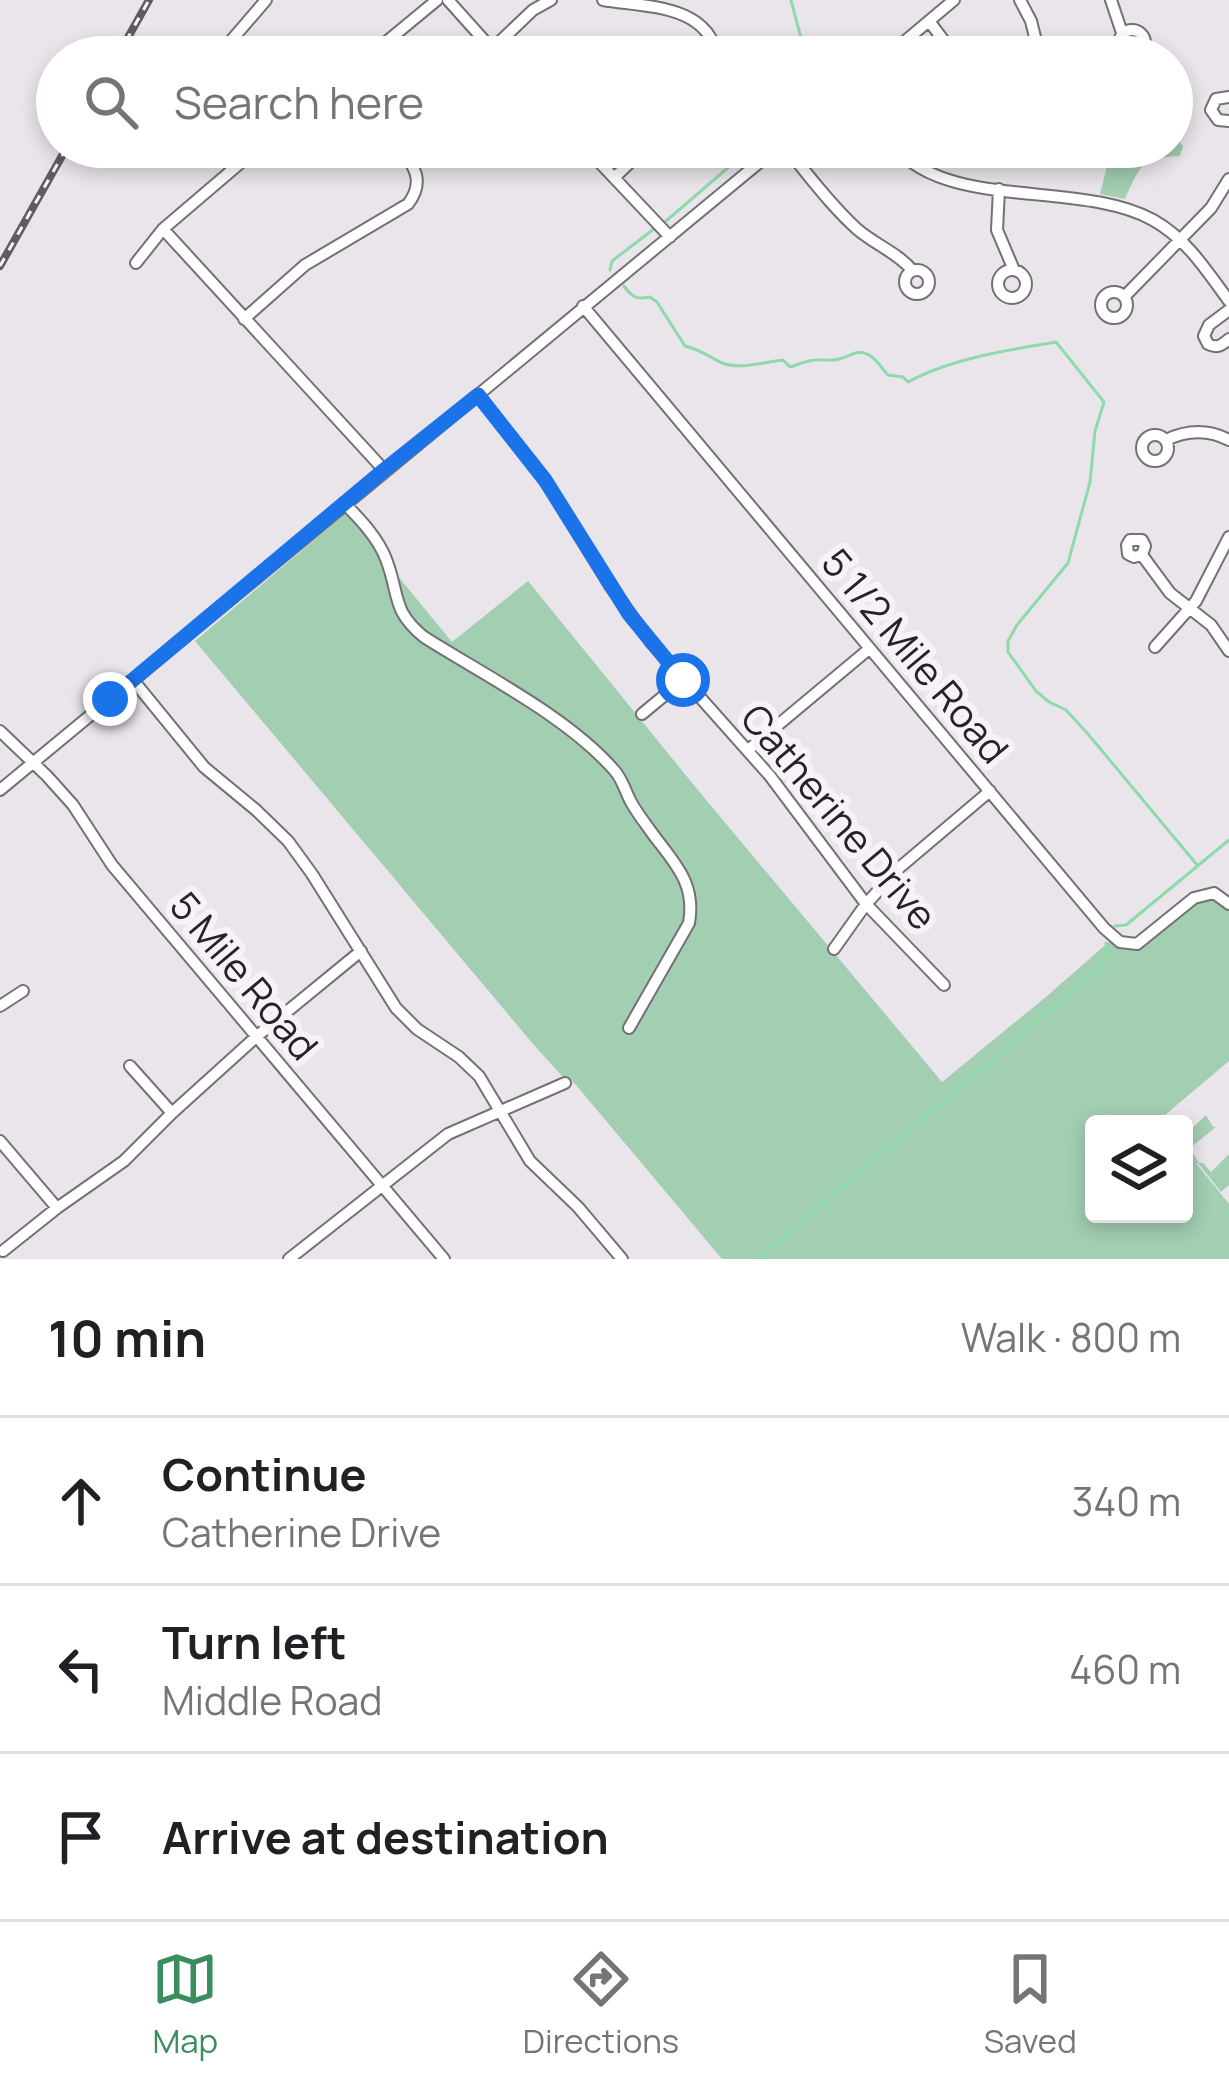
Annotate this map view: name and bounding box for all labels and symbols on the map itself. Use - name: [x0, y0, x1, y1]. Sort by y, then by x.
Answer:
- street label: 5 1/2 Mile Road: [810, 537, 1022, 774]
- route start: [656, 653, 710, 707]
- route end: [83, 672, 137, 726]
- street label: Catherine Drive: [729, 692, 950, 941]
- street label: 5 Mile Road: [158, 880, 331, 1071]

